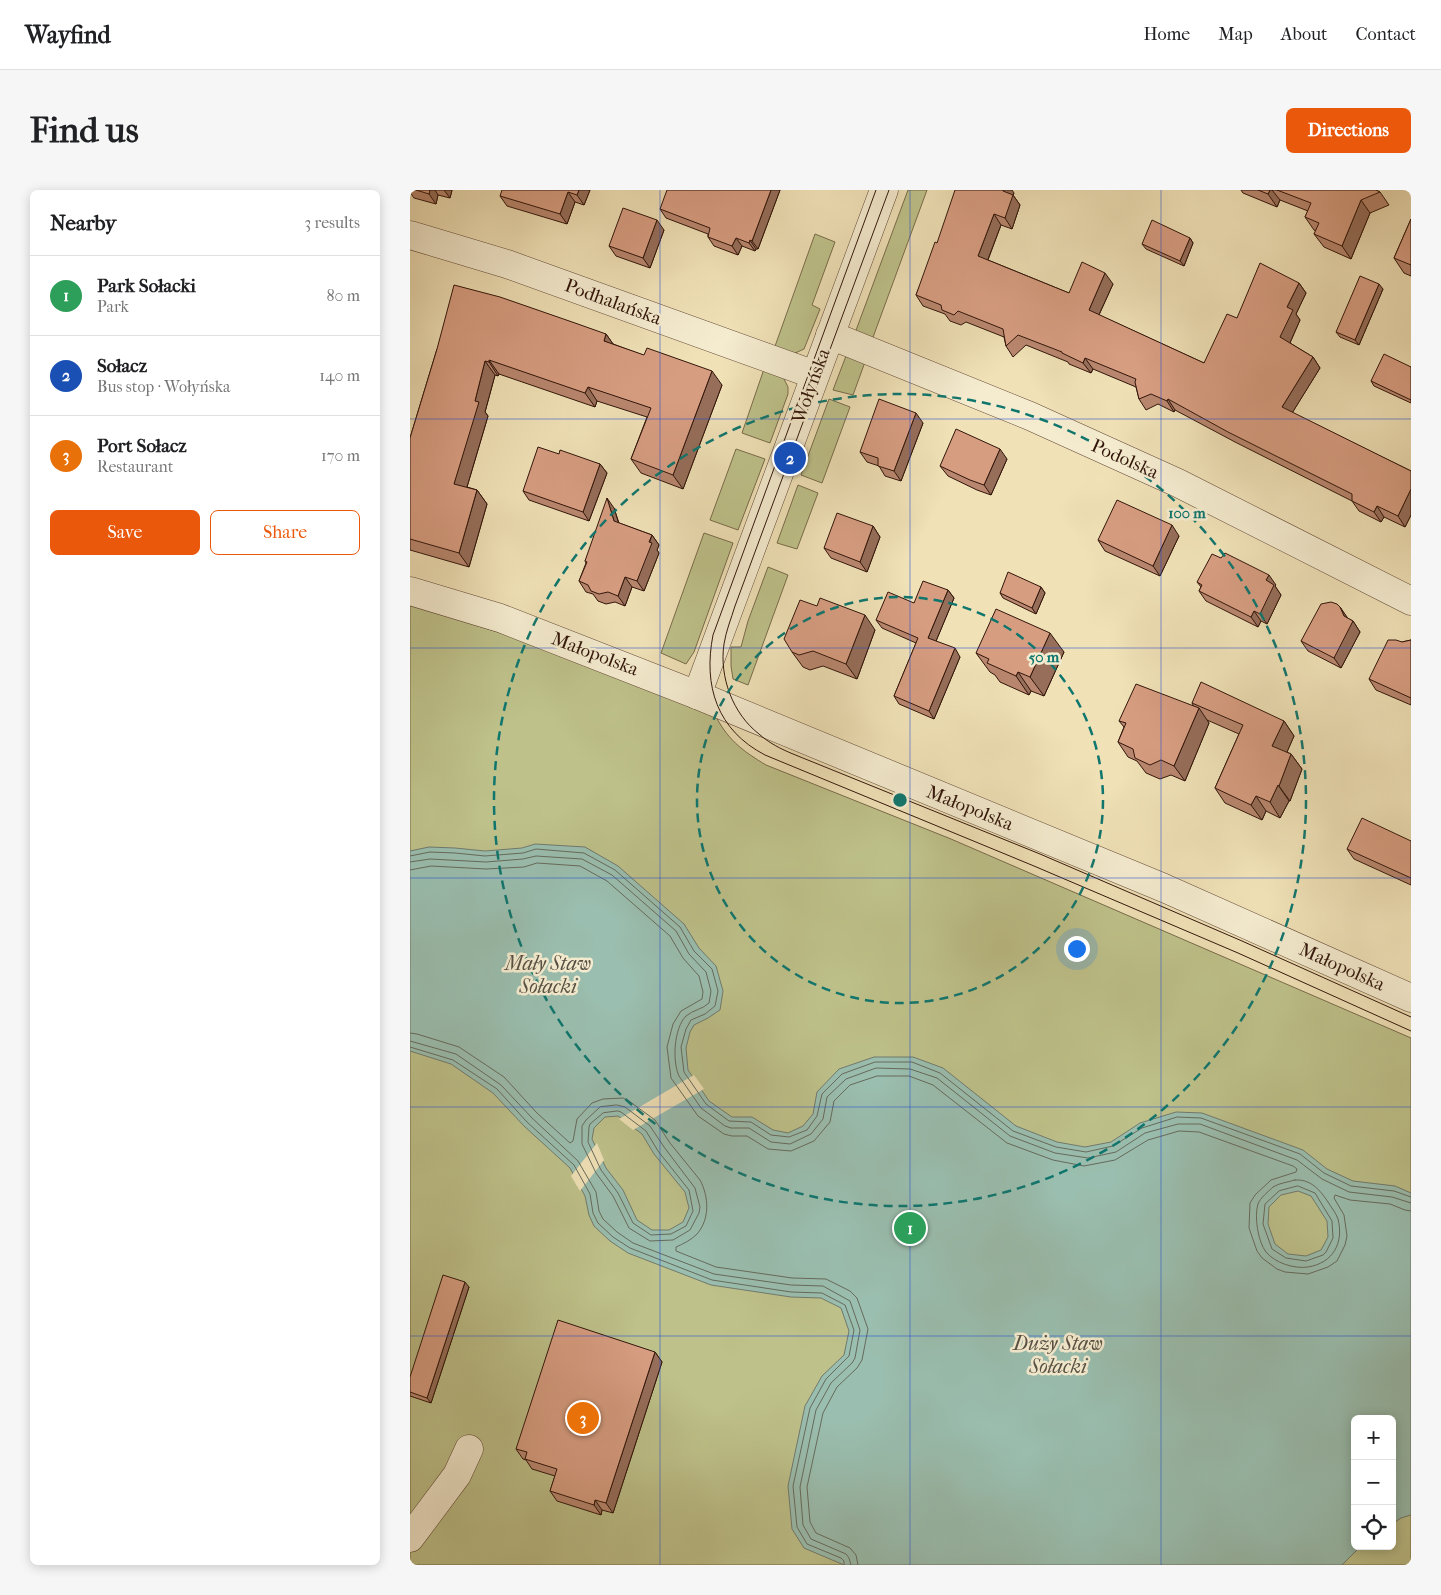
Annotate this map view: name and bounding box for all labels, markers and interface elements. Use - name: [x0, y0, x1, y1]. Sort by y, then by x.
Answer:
- text: Wayfind: [25, 21, 111, 49]
- text: Home: [1143, 24, 1190, 45]
- text: Map: [1218, 24, 1253, 45]
- text: About: [1281, 24, 1327, 45]
- text: Contact: [1355, 24, 1416, 45]
- button: Directions: [1286, 108, 1411, 153]
- text: Find us: [30, 110, 139, 151]
- text: Nearby: [50, 211, 116, 235]
- text: 3 results: [304, 213, 360, 232]
- street label: Podhalańska: [562, 274, 664, 330]
- text: Park Sołacki: [97, 275, 196, 297]
- text: 1: [63, 286, 69, 305]
- text: 80 m: [326, 286, 360, 305]
- text: Park: [97, 297, 129, 316]
- street label: Wołyńska: [787, 345, 835, 428]
- text: Sołacz: [97, 355, 147, 377]
- text: 2: [62, 366, 70, 385]
- text: 140 m: [319, 366, 360, 385]
- text: Bus stop · Wołyńska: [97, 377, 230, 396]
- street label: Podolska: [1088, 434, 1162, 484]
- text: Port Sołacz: [97, 435, 187, 457]
- pin: 2: [774, 439, 806, 477]
- text: 3: [63, 446, 69, 465]
- text: 170 m: [321, 446, 360, 465]
- text: Restaurant: [97, 457, 173, 476]
- text: 100 m: [1168, 504, 1206, 522]
- button: Save: [50, 510, 200, 555]
- button: Share: [210, 510, 360, 555]
- street label: Małopolska: [548, 627, 642, 681]
- text: 50 m: [1029, 648, 1060, 666]
- street label: Małopolska: [923, 781, 1017, 835]
- centre of rings: [891, 791, 909, 809]
- your location: [1064, 936, 1090, 962]
- street label: Małopolska: [1296, 938, 1388, 996]
- water label: Mały Staw Sołacki: [503, 952, 591, 998]
- pin: 1: [894, 1209, 926, 1247]
- water label: Duży Staw Sołacki: [1011, 1332, 1103, 1378]
- pin: 3: [567, 1399, 599, 1437]
- map controls: [1351, 1415, 1396, 1550]
- button: +: [1351, 1415, 1396, 1460]
- button: −: [1351, 1460, 1396, 1505]
- button: locate: [1351, 1505, 1396, 1550]

